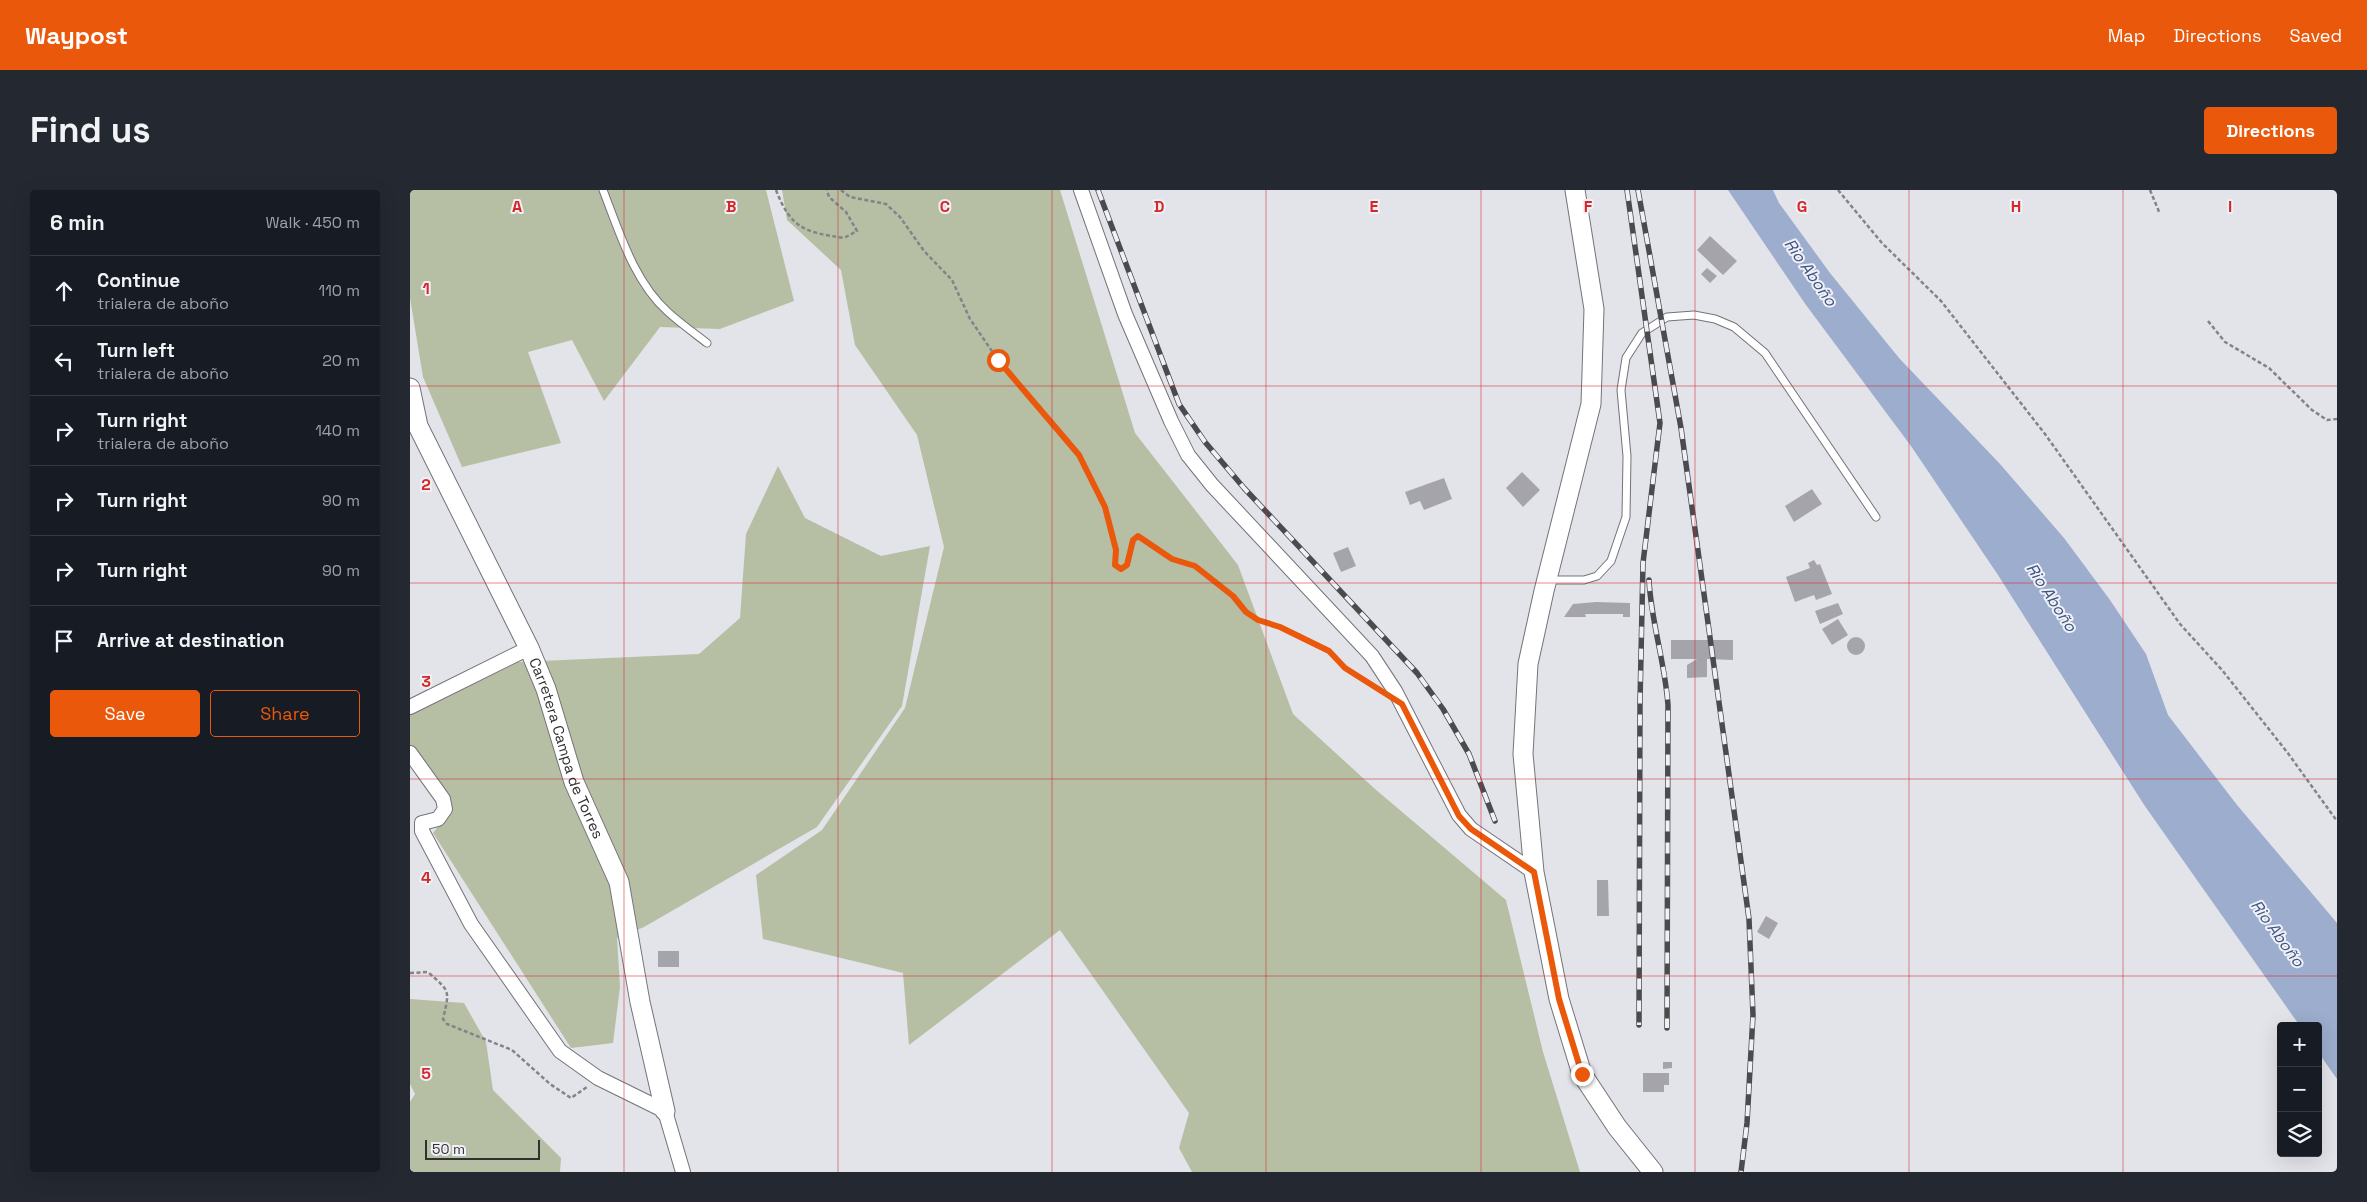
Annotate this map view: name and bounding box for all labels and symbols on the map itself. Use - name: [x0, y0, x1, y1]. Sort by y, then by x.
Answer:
- text: A: [512, 196, 522, 217]
- text: B: [726, 196, 736, 217]
- text: C: [940, 196, 950, 217]
- text: D: [1154, 196, 1164, 217]
- text: E: [1370, 196, 1379, 217]
- text: F: [1584, 196, 1593, 217]
- text: G: [1797, 196, 1807, 217]
- text: H: [2011, 196, 2021, 217]
- text: I: [2228, 196, 2232, 217]
- water label: Rio Aboño: [1780, 234, 1842, 311]
- text: 1: [422, 278, 430, 299]
- route start: [987, 349, 1010, 372]
- text: 2: [421, 474, 431, 495]
- water label: Rio Aboño: [2022, 559, 2082, 637]
- street label: Carretera Campa de Torres: [525, 655, 608, 841]
- text: 3: [421, 671, 431, 692]
- text: 4: [421, 867, 431, 888]
- water label: Rio Aboño: [2246, 896, 2310, 972]
- text: 5: [421, 1063, 431, 1084]
- route end: [1571, 1063, 1594, 1086]
- scale bar: [425, 1137, 540, 1160]

